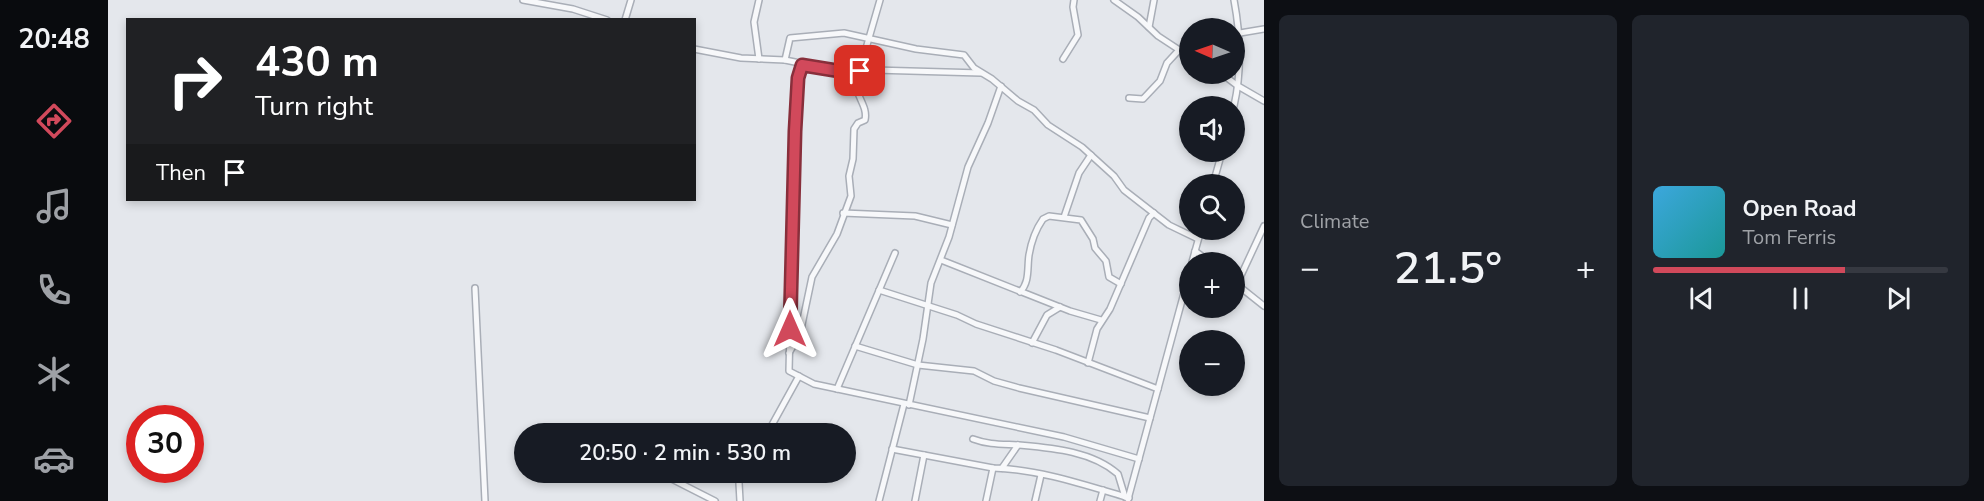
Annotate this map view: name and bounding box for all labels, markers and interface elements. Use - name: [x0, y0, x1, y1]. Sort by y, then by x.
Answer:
- north arrow: [1179, 18, 1245, 84]
- map controls: [1179, 18, 1245, 396]
- text: 20:48: [18, 21, 90, 58]
- text: 430 m: [255, 34, 379, 91]
- icon: right: [156, 42, 234, 120]
- pin: [834, 45, 885, 96]
- icon: arrive: [843, 54, 876, 87]
- text: Turn right: [255, 88, 373, 125]
- button: sound: [1179, 96, 1245, 162]
- icon: directions: [33, 100, 75, 142]
- icon: arrive: [218, 156, 251, 189]
- text: Then: [156, 158, 206, 188]
- button: search: [1179, 174, 1245, 240]
- icon: music: [33, 185, 75, 227]
- text: Open Road: [1743, 194, 1856, 224]
- text: Climate: [1300, 208, 1369, 235]
- text: Tom Ferris: [1743, 224, 1836, 251]
- text: 21.5°: [1393, 238, 1502, 299]
- text: −: [1300, 246, 1320, 291]
- text: +: [1576, 246, 1595, 291]
- button: +: [1179, 252, 1245, 318]
- icon: phone: [33, 269, 75, 311]
- icon: previous: [1685, 282, 1718, 315]
- icon: pause: [1784, 282, 1817, 315]
- icon: next: [1882, 282, 1915, 315]
- position arrow: [758, 297, 822, 361]
- button: −: [1179, 330, 1245, 396]
- icon: climate: [33, 353, 75, 395]
- speed limit sign: 30: [126, 405, 204, 483]
- icon: car: [33, 438, 75, 480]
- text: 20:50 · 2 min · 530 m: [579, 438, 791, 468]

